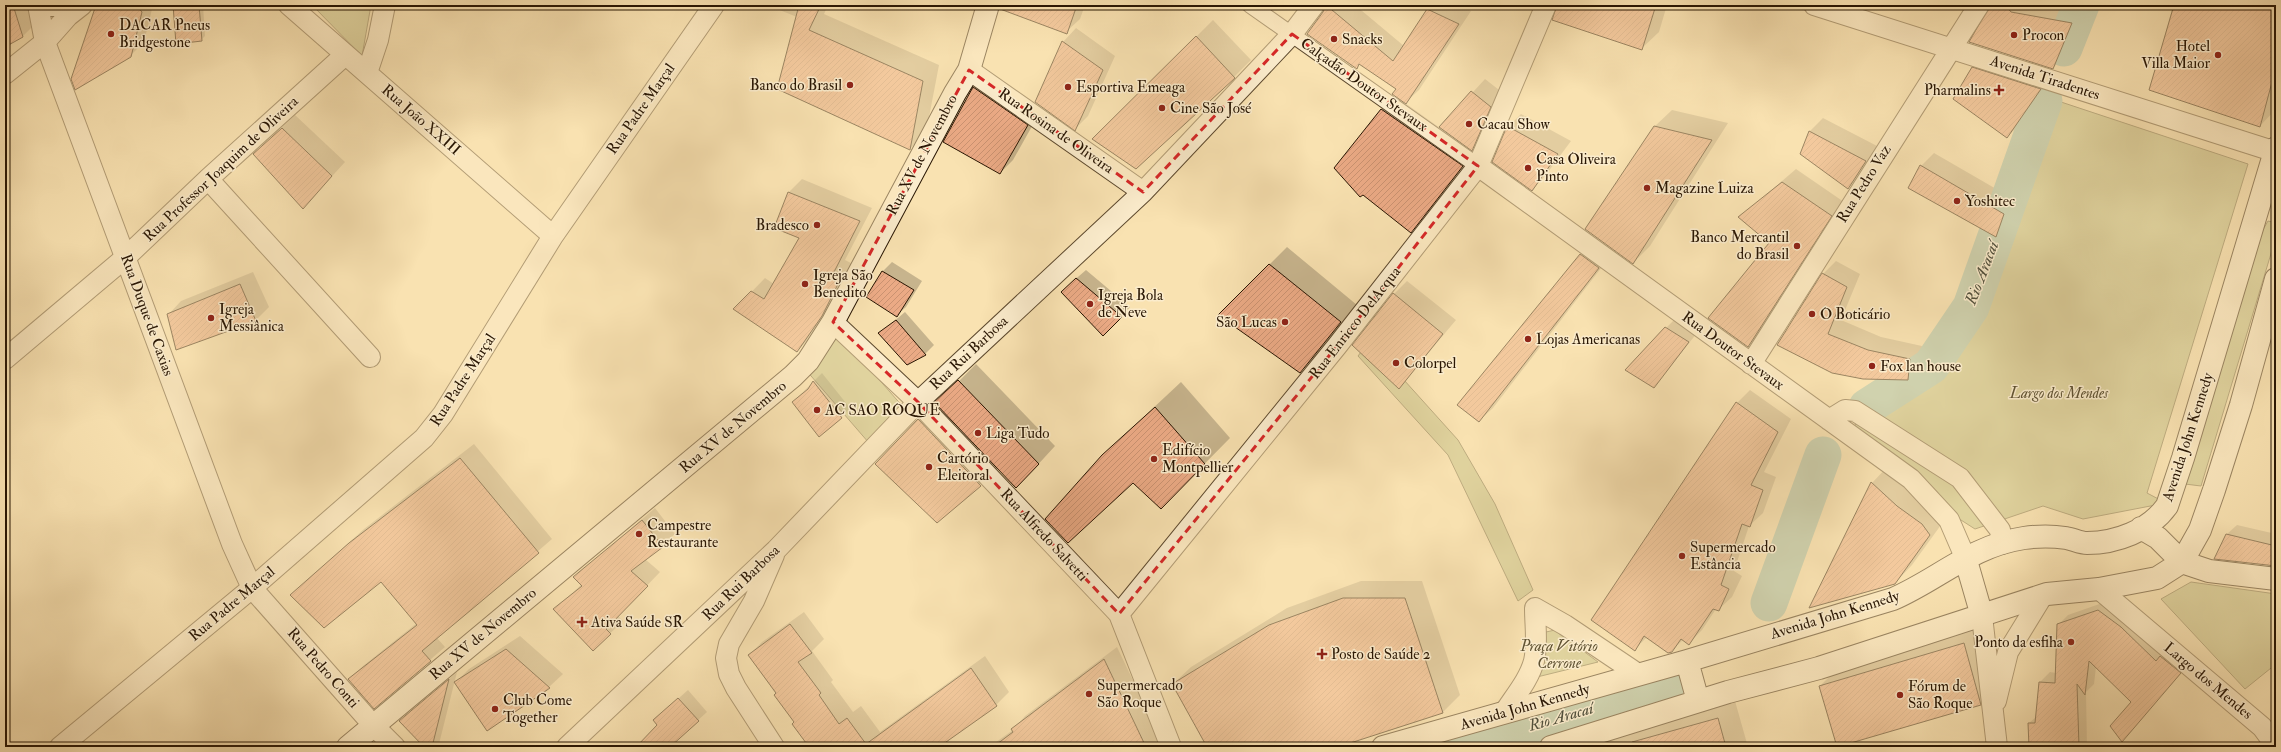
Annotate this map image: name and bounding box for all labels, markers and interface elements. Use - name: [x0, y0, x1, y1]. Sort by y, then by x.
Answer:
- place label: DACAR Pneus Bridgestone: [119, 16, 210, 52]
- place label: Procon: [2022, 26, 2065, 45]
- marker: DACAR Pneus Bridgestone: [106, 29, 116, 39]
- place label: Snacks: [1342, 30, 1383, 49]
- marker: Procon: [2009, 30, 2019, 40]
- street label: Calçadão Doutor Stevaux: [1297, 34, 1432, 136]
- marker: Snacks: [1329, 34, 1339, 44]
- place label: Hotel Villa Maior: [2141, 37, 2210, 73]
- marker: Hotel Villa Maior: [2213, 50, 2223, 60]
- street label: Avenida Tiradentes: [1987, 51, 2102, 105]
- street label: Rua Padre Marçal: [603, 60, 679, 158]
- place label: Banco do Brasil: [750, 76, 842, 95]
- place label: Esportiva Emeaga: [1076, 78, 1186, 98]
- street label: Rua João XXIII: [377, 80, 464, 160]
- marker: Banco do Brasil: [845, 80, 855, 90]
- place label: Pharmalins: [1924, 81, 1991, 100]
- marker: Esportiva Emeaga: [1063, 82, 1073, 92]
- street label: Rua Rosina de Oliveira: [995, 84, 1118, 178]
- marker: Pharmalins: [1994, 85, 2004, 95]
- street label: Rua XV de Novembro: [882, 91, 962, 219]
- street label: Rua Professor Joaquim de Oliveira: [140, 92, 304, 247]
- place label: Cine São José: [1170, 99, 1252, 119]
- marker: Cine São José: [1157, 103, 1167, 113]
- place label: Cacau Show: [1477, 115, 1551, 134]
- marker: Cacau Show: [1464, 119, 1474, 129]
- street label: Rua Pedro Vaz: [1833, 141, 1895, 227]
- place label: Casa Oliveira Pinto: [1536, 150, 1617, 186]
- marker: Casa Oliveira Pinto: [1523, 163, 1533, 173]
- place label: Magazine Luiza: [1655, 179, 1754, 198]
- marker: Magazine Luiza: [1642, 183, 1652, 193]
- place label: Yoshitec: [1965, 192, 2015, 211]
- marker: Yoshitec: [1952, 196, 1962, 206]
- place label: Bradesco: [755, 216, 809, 235]
- marker: Bradesco: [812, 220, 822, 230]
- place label: Banco Mercantil do Brasil: [1690, 228, 1789, 264]
- water label: Rio Aracaí: [1960, 236, 2004, 308]
- marker: Banco Mercantil do Brasil: [1792, 241, 1802, 251]
- street label: Rua Duque de Caxias: [116, 251, 178, 379]
- street label: Rua Enricco DelAcqua: [1305, 262, 1405, 383]
- place label: Igreja São Benedito: [813, 266, 873, 302]
- marker: Igreja São Benedito: [800, 279, 810, 289]
- place label: Igreja Bola de Neve: [1098, 286, 1164, 322]
- marker: Igreja Bola de Neve: [1085, 299, 1095, 309]
- place label: Igreja Messiânica: [219, 300, 285, 336]
- place label: O Boticário: [1820, 305, 1890, 324]
- street label: Rua Doutor Stevaux: [1678, 307, 1788, 395]
- marker: O Boticário: [1807, 309, 1817, 319]
- street label: Rua Rui Barbosa: [926, 311, 1013, 394]
- marker: Igreja Messiânica: [206, 313, 216, 323]
- place label: São Lucas: [1216, 313, 1277, 332]
- marker: São Lucas: [1280, 317, 1290, 327]
- street label: Rua Padre Marçal: [426, 330, 500, 430]
- place label: Lojas Americanas: [1536, 330, 1640, 349]
- marker: Lojas Americanas: [1523, 334, 1533, 344]
- place label: Colorpel: [1404, 354, 1457, 374]
- place label: Fox lan house: [1880, 357, 1961, 376]
- marker: Colorpel: [1391, 358, 1401, 368]
- marker: Fox lan house: [1867, 361, 1877, 371]
- street label: Avenida John Kennedy: [2158, 370, 2219, 505]
- street label: Rua XV de Novembro: [675, 377, 791, 477]
- park label: Largo dos Mendes: [2009, 384, 2109, 403]
- place label: AC SAO ROQUE: [824, 401, 940, 420]
- marker: AC SAO ROQUE: [812, 405, 822, 415]
- place label: Liga Tudo: [986, 424, 1050, 443]
- marker: Liga Tudo: [973, 428, 983, 438]
- place label: Edifício Montpellier: [1162, 441, 1234, 478]
- place label: Cartório Eleitoral: [937, 449, 990, 485]
- marker: Edifício Montpellier: [1149, 454, 1159, 464]
- marker: Cartório Eleitoral: [924, 462, 934, 472]
- street label: Rua Alfredo Salvetti: [996, 485, 1092, 585]
- place label: Campestre Restaurante: [647, 516, 718, 552]
- marker: Campestre Restaurante: [634, 529, 644, 539]
- place label: Supermercado Estância: [1690, 538, 1776, 574]
- street label: Rua Rui Barbosa: [698, 541, 784, 625]
- marker: Supermercado Estância: [1677, 551, 1687, 561]
- street label: Rua Padre Marçal: [185, 562, 279, 646]
- street label: Rua XV de Novembro: [425, 584, 541, 684]
- street label: Avenida John Kennedy: [1767, 586, 1903, 645]
- place label: Ativa Saúde SR: [590, 613, 684, 632]
- marker: Ativa Saúde SR: [576, 616, 588, 628]
- street label: Rua Pedro Conti: [283, 624, 363, 712]
- place label: Ponto da esfiha: [1974, 633, 2064, 652]
- park label: Praça Vitório Cerrone: [1519, 637, 1598, 673]
- marker: Ponto da esfiha: [2066, 637, 2076, 647]
- street label: Largo dos Mendes: [2160, 638, 2256, 724]
- place label: Posto de Saúde 2: [1331, 645, 1431, 664]
- marker: Posto de Saúde 2: [1316, 648, 1328, 660]
- place label: Supermercado São Roque: [1097, 676, 1183, 712]
- place label: Fórum de São Roque: [1908, 677, 1973, 713]
- street label: Avenida John Kennedy: [1457, 679, 1593, 736]
- marker: Supermercado São Roque: [1084, 689, 1094, 699]
- marker: Fórum de São Roque: [1895, 690, 1905, 700]
- place label: Club Come Together: [503, 691, 572, 727]
- water label: Rio Aracaí: [1525, 698, 1598, 736]
- marker: Club Come Together: [490, 704, 500, 714]

